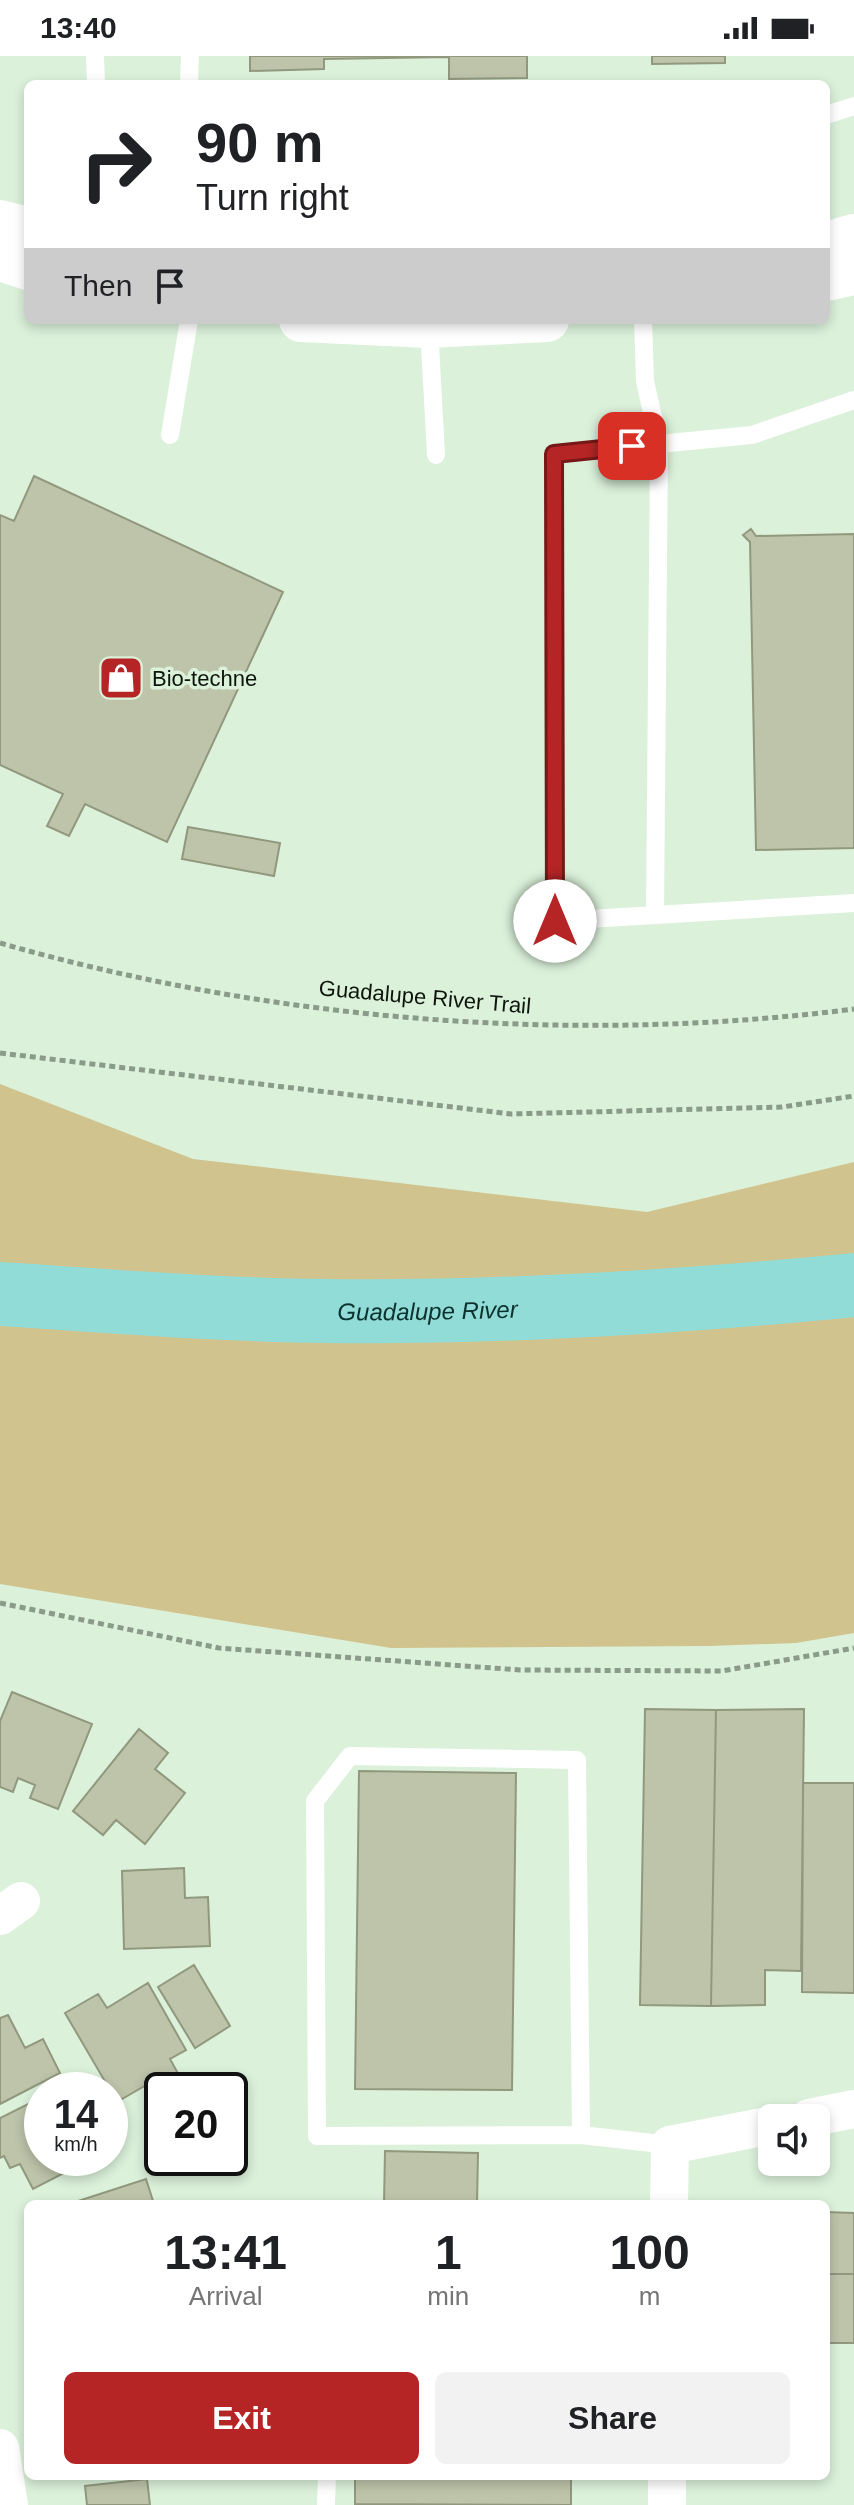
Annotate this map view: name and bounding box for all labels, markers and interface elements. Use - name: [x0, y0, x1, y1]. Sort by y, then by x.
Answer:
- text: 13:40: [40, 11, 117, 44]
- text: 90 m: [196, 111, 324, 174]
- icon: right: [64, 112, 168, 216]
- text: Turn right: [196, 177, 349, 218]
- icon: arrive: [148, 264, 192, 308]
- text: Then: [64, 269, 132, 302]
- pin: [598, 412, 666, 480]
- icon: arrive: [610, 424, 654, 468]
- shop icon: Bio-techne: [97, 654, 145, 702]
- place label: Bio-techne: [152, 666, 257, 691]
- position arrow: [513, 879, 597, 963]
- street label: Guadalupe River Trail: [318, 975, 532, 1019]
- water label: Guadalupe River: [337, 1295, 519, 1325]
- speed limit sign: 20: [144, 2072, 248, 2176]
- text: 14: [54, 2092, 98, 2136]
- map controls: [758, 2104, 830, 2176]
- button: sound: [758, 2104, 830, 2176]
- text: km/h: [54, 2133, 98, 2155]
- text: 13:41: [164, 2226, 287, 2279]
- text: 1: [435, 2226, 462, 2279]
- text: 100: [610, 2226, 690, 2279]
- text: Arrival: [189, 2281, 263, 2311]
- text: min: [427, 2281, 469, 2311]
- text: m: [639, 2281, 660, 2311]
- button: Exit: [64, 2372, 419, 2464]
- button: Share: [435, 2372, 790, 2464]

